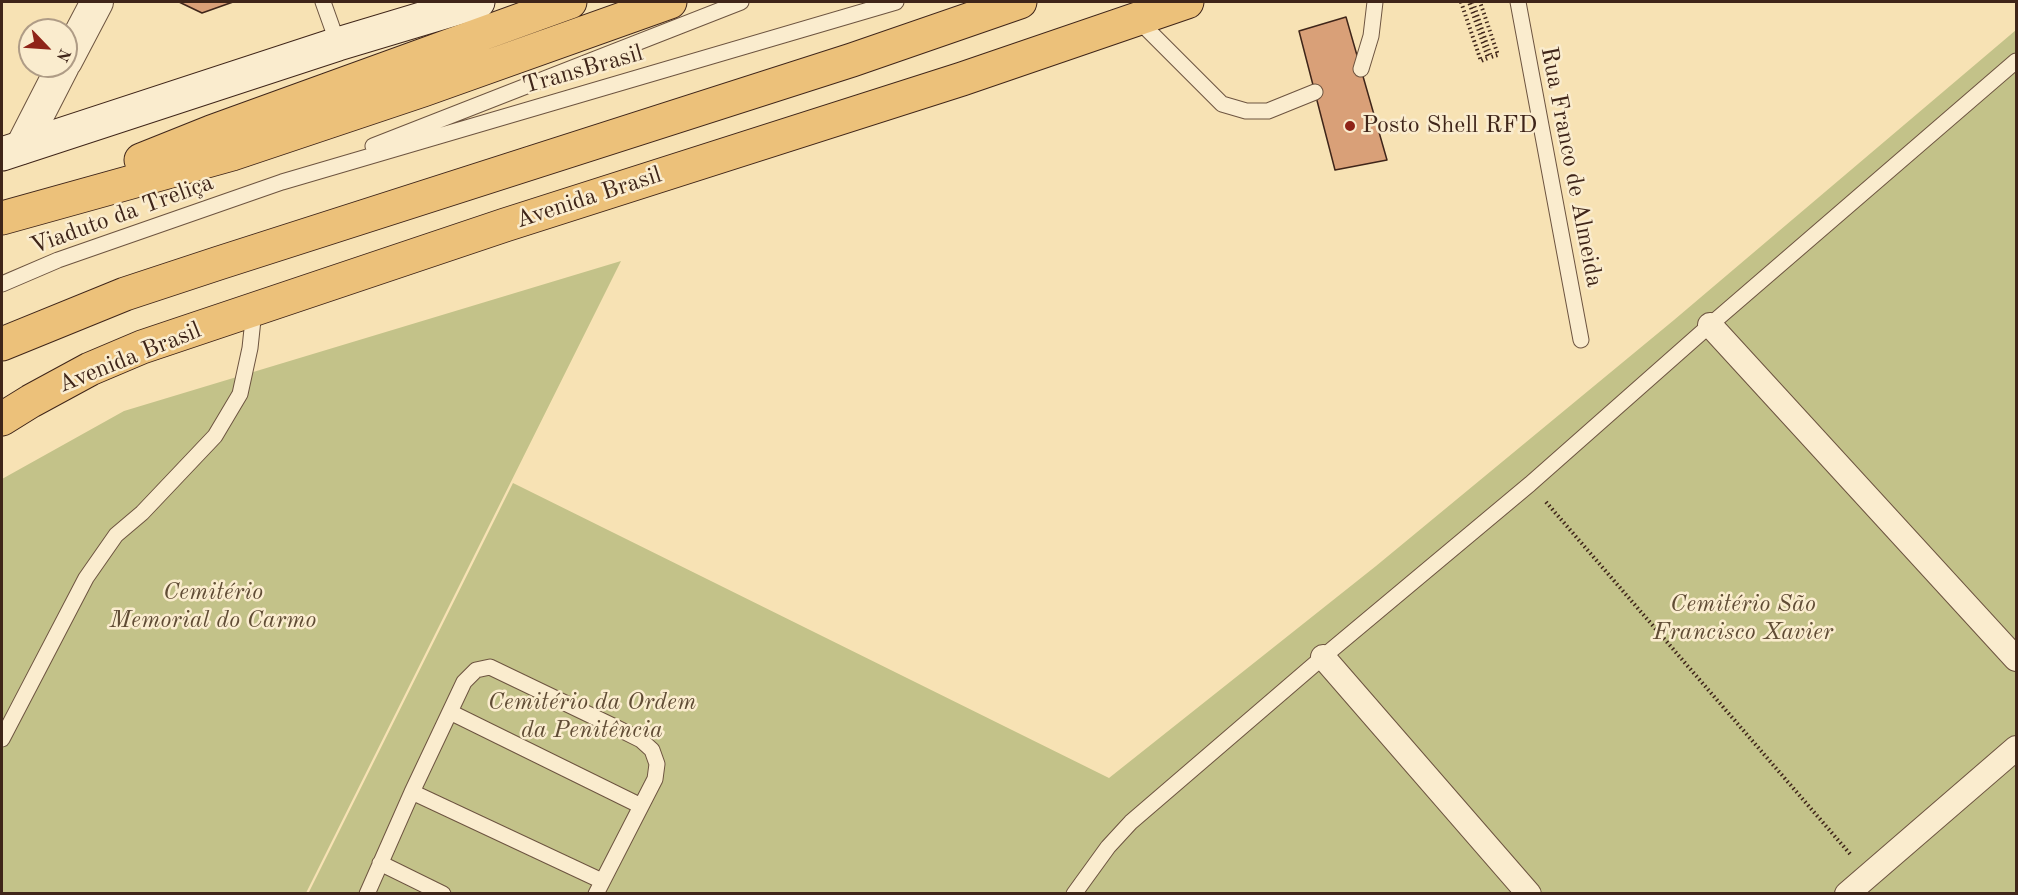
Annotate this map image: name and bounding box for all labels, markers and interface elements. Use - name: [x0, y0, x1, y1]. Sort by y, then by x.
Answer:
- north arrow: [18, 18, 78, 78]
- street label: TransBrasil: [520, 39, 646, 101]
- street label: Rua Franco de Almeida: [1534, 44, 1608, 290]
- text: N: [53, 46, 72, 64]
- place label: Posto Shell RFD: [1362, 112, 1537, 140]
- marker: Posto Shell RFD: [1343, 119, 1357, 133]
- street label: Avenida Brasil: [512, 161, 666, 235]
- street label: Viaduto da Treliça: [27, 169, 217, 261]
- street label: Avenida Brasil: [54, 316, 206, 400]
- park label: Cemitério Memorial do Carmo: [110, 579, 316, 635]
- park label: Cemitério São Francisco Xavier: [1653, 591, 1833, 647]
- park label: Cemitério da Ordem da Penitência: [488, 689, 696, 745]

